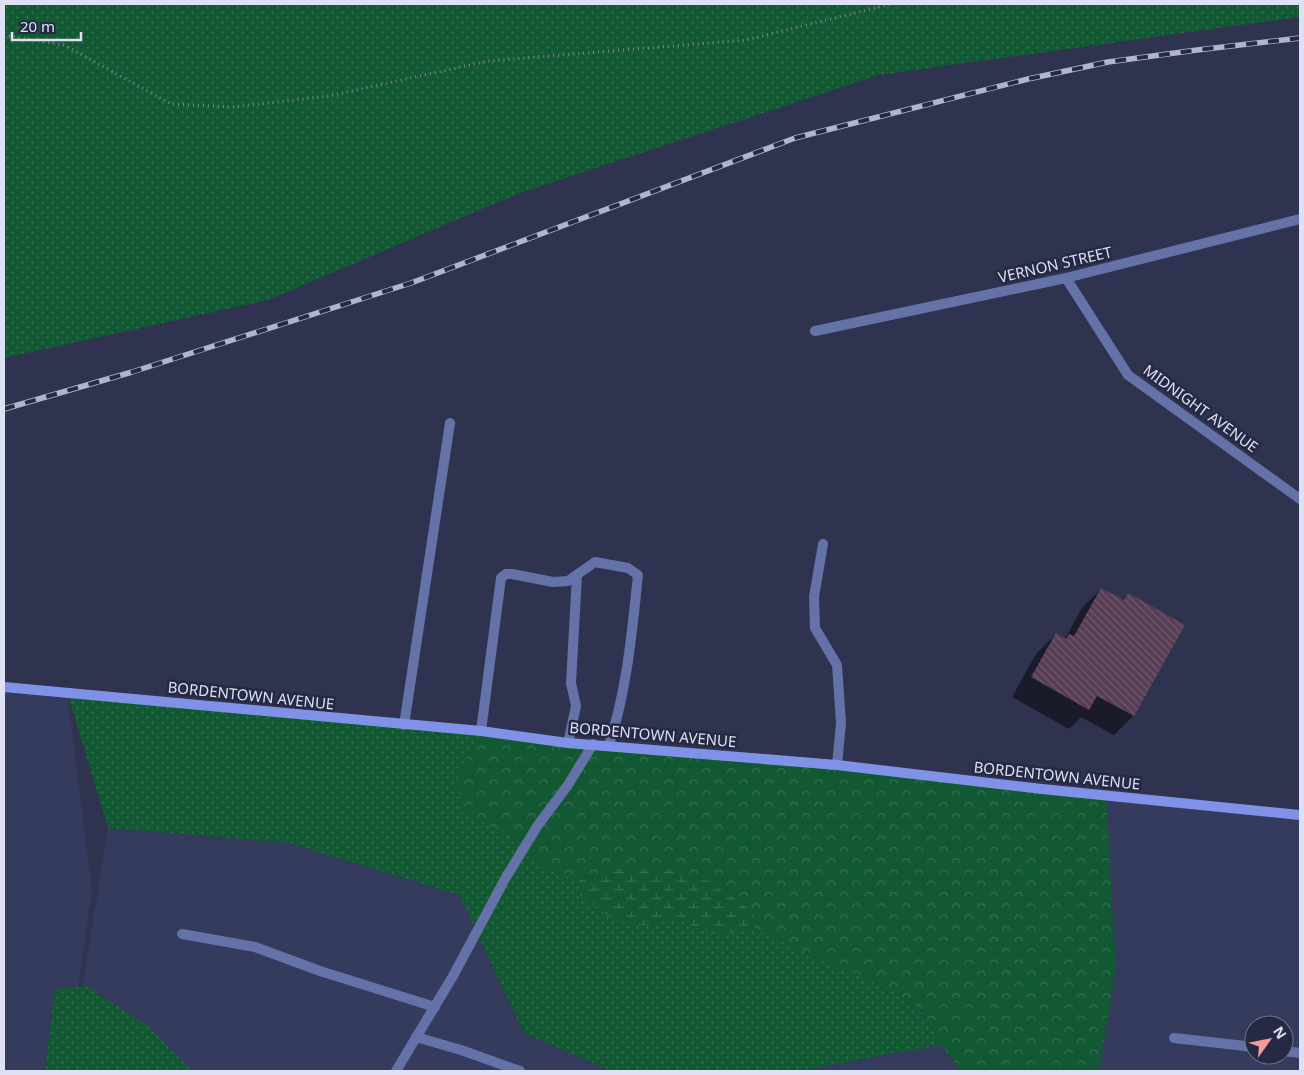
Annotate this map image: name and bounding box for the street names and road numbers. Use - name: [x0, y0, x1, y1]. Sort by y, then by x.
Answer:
- street label: VERNON STREET: [996, 241, 1114, 287]
- street label: MIDNIGHT AVENUE: [1140, 360, 1262, 456]
- street label: BORDENTOWN AVENUE: [167, 676, 335, 714]
- street label: BORDENTOWN AVENUE: [569, 717, 737, 751]
- street label: BORDENTOWN AVENUE: [973, 756, 1141, 794]

